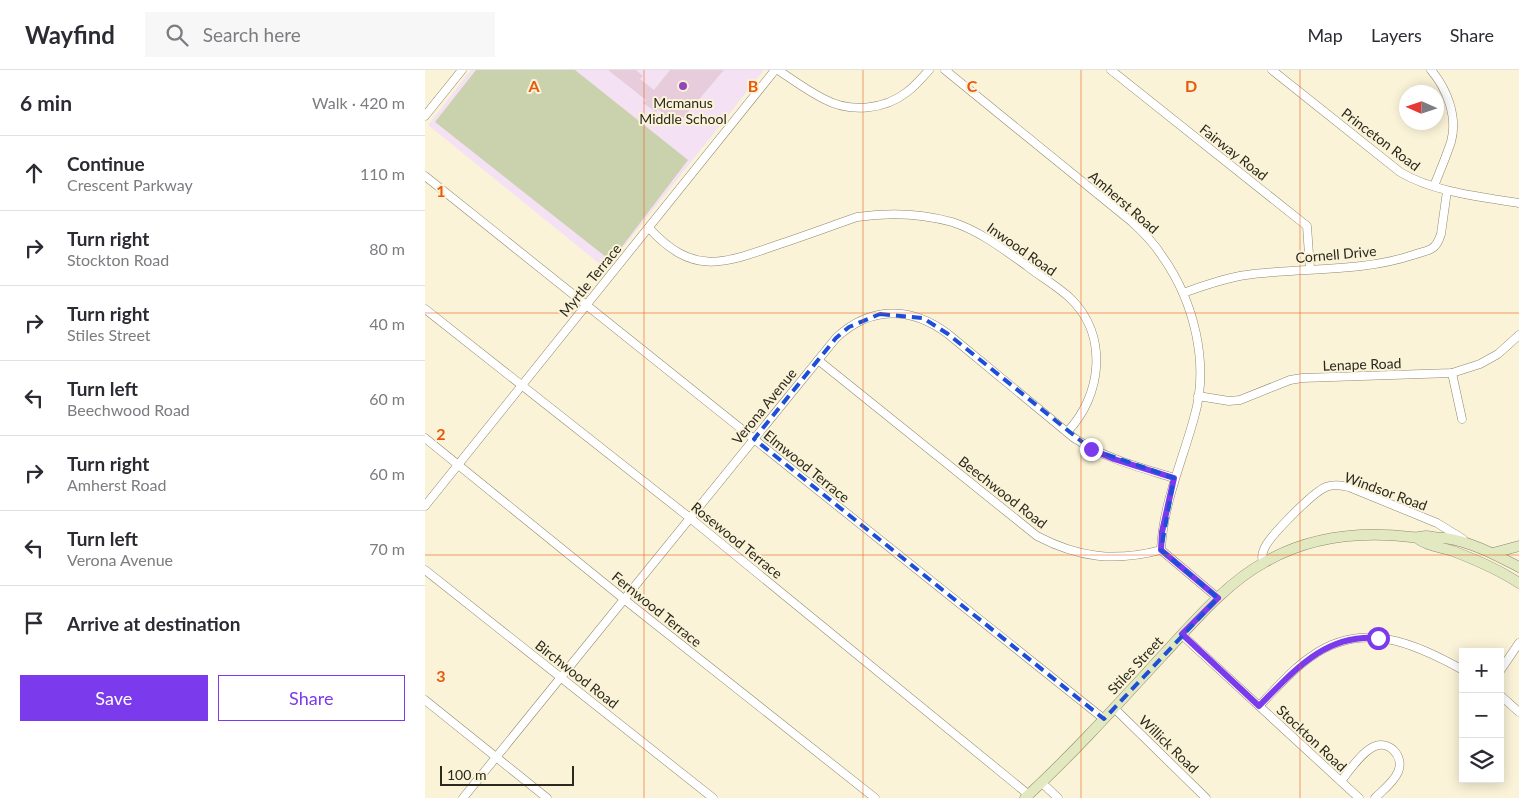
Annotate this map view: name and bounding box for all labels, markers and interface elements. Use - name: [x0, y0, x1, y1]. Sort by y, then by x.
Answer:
- search box: [145, 12, 495, 57]
- text: Wayfind: [25, 20, 115, 49]
- icon: search: [163, 21, 191, 49]
- text: Search here: [203, 23, 301, 46]
- text: Map: [1307, 24, 1343, 46]
- text: Layers: [1371, 24, 1422, 46]
- text: Share: [1450, 24, 1494, 46]
- text: A: [527, 76, 540, 95]
- text: B: [748, 76, 758, 95]
- text: C: [967, 76, 978, 95]
- text: D: [1185, 76, 1197, 95]
- marker: Mcmanus Middle School: [677, 80, 689, 92]
- north arrow: [1399, 85, 1444, 130]
- text: 6 min: [20, 90, 72, 115]
- text: Walk · 420 m: [312, 93, 405, 112]
- place label: Mcmanus Middle School: [639, 94, 727, 127]
- street label: Princeton Road: [1338, 104, 1424, 174]
- street label: Fairway Road: [1197, 120, 1271, 184]
- text: Continue: [67, 152, 145, 175]
- icon: ahead: [20, 159, 48, 187]
- text: 110 m: [360, 164, 405, 183]
- street label: Amherst Road: [1086, 167, 1162, 237]
- text: Crescent Parkway: [67, 175, 193, 194]
- text: 1: [436, 181, 446, 200]
- street label: Inwood Road: [984, 219, 1060, 279]
- text: Turn right: [67, 227, 149, 250]
- icon: right: [20, 234, 48, 262]
- text: 80 m: [369, 239, 405, 258]
- street label: Myrtle Terrace: [555, 240, 625, 320]
- street label: Cornell Drive: [1295, 242, 1377, 266]
- text: Stockton Road: [67, 250, 169, 269]
- text: Turn right: [67, 302, 149, 325]
- icon: right: [20, 309, 48, 337]
- text: 40 m: [369, 314, 405, 333]
- text: Stiles Street: [67, 325, 151, 344]
- street label: Lenape Road: [1322, 354, 1402, 374]
- street label: Verona Avenue: [728, 365, 800, 447]
- text: Turn left: [67, 377, 138, 400]
- icon: left: [20, 384, 48, 412]
- text: 60 m: [369, 389, 405, 408]
- text: Beechwood Road: [67, 400, 190, 419]
- text: 2: [436, 424, 446, 443]
- street label: Elmwood Terrace: [761, 426, 853, 506]
- route end: [1080, 438, 1103, 461]
- text: Turn right: [67, 452, 149, 475]
- street label: Beechwood Road: [955, 452, 1051, 532]
- icon: right: [20, 459, 48, 487]
- text: 60 m: [369, 464, 405, 483]
- street label: Windsor Road: [1342, 468, 1430, 514]
- text: Amherst Road: [67, 475, 166, 494]
- street label: Rosewood Terrace: [688, 498, 786, 582]
- text: Turn left: [67, 527, 138, 550]
- icon: left: [20, 534, 48, 562]
- text: 70 m: [369, 539, 405, 558]
- text: Verona Avenue: [67, 550, 173, 569]
- street label: Fernwood Terrace: [609, 568, 705, 650]
- icon: arrive: [20, 609, 48, 637]
- text: Arrive at destination: [67, 612, 240, 635]
- route start: [1367, 627, 1390, 650]
- street label: Stiles Street: [1104, 632, 1166, 698]
- street label: Birchwood Road: [532, 636, 622, 712]
- map controls: [1459, 648, 1504, 783]
- button: +: [1459, 648, 1504, 693]
- text: 3: [436, 666, 446, 685]
- button: Save: [20, 675, 208, 721]
- button: Share: [218, 675, 405, 721]
- button: −: [1459, 693, 1504, 738]
- street label: Stockton Road: [1274, 701, 1350, 775]
- street label: Willick Road: [1136, 711, 1202, 777]
- button: layers: [1459, 738, 1504, 783]
- scale bar: [440, 763, 574, 786]
- text: 100 m: [447, 766, 486, 783]

